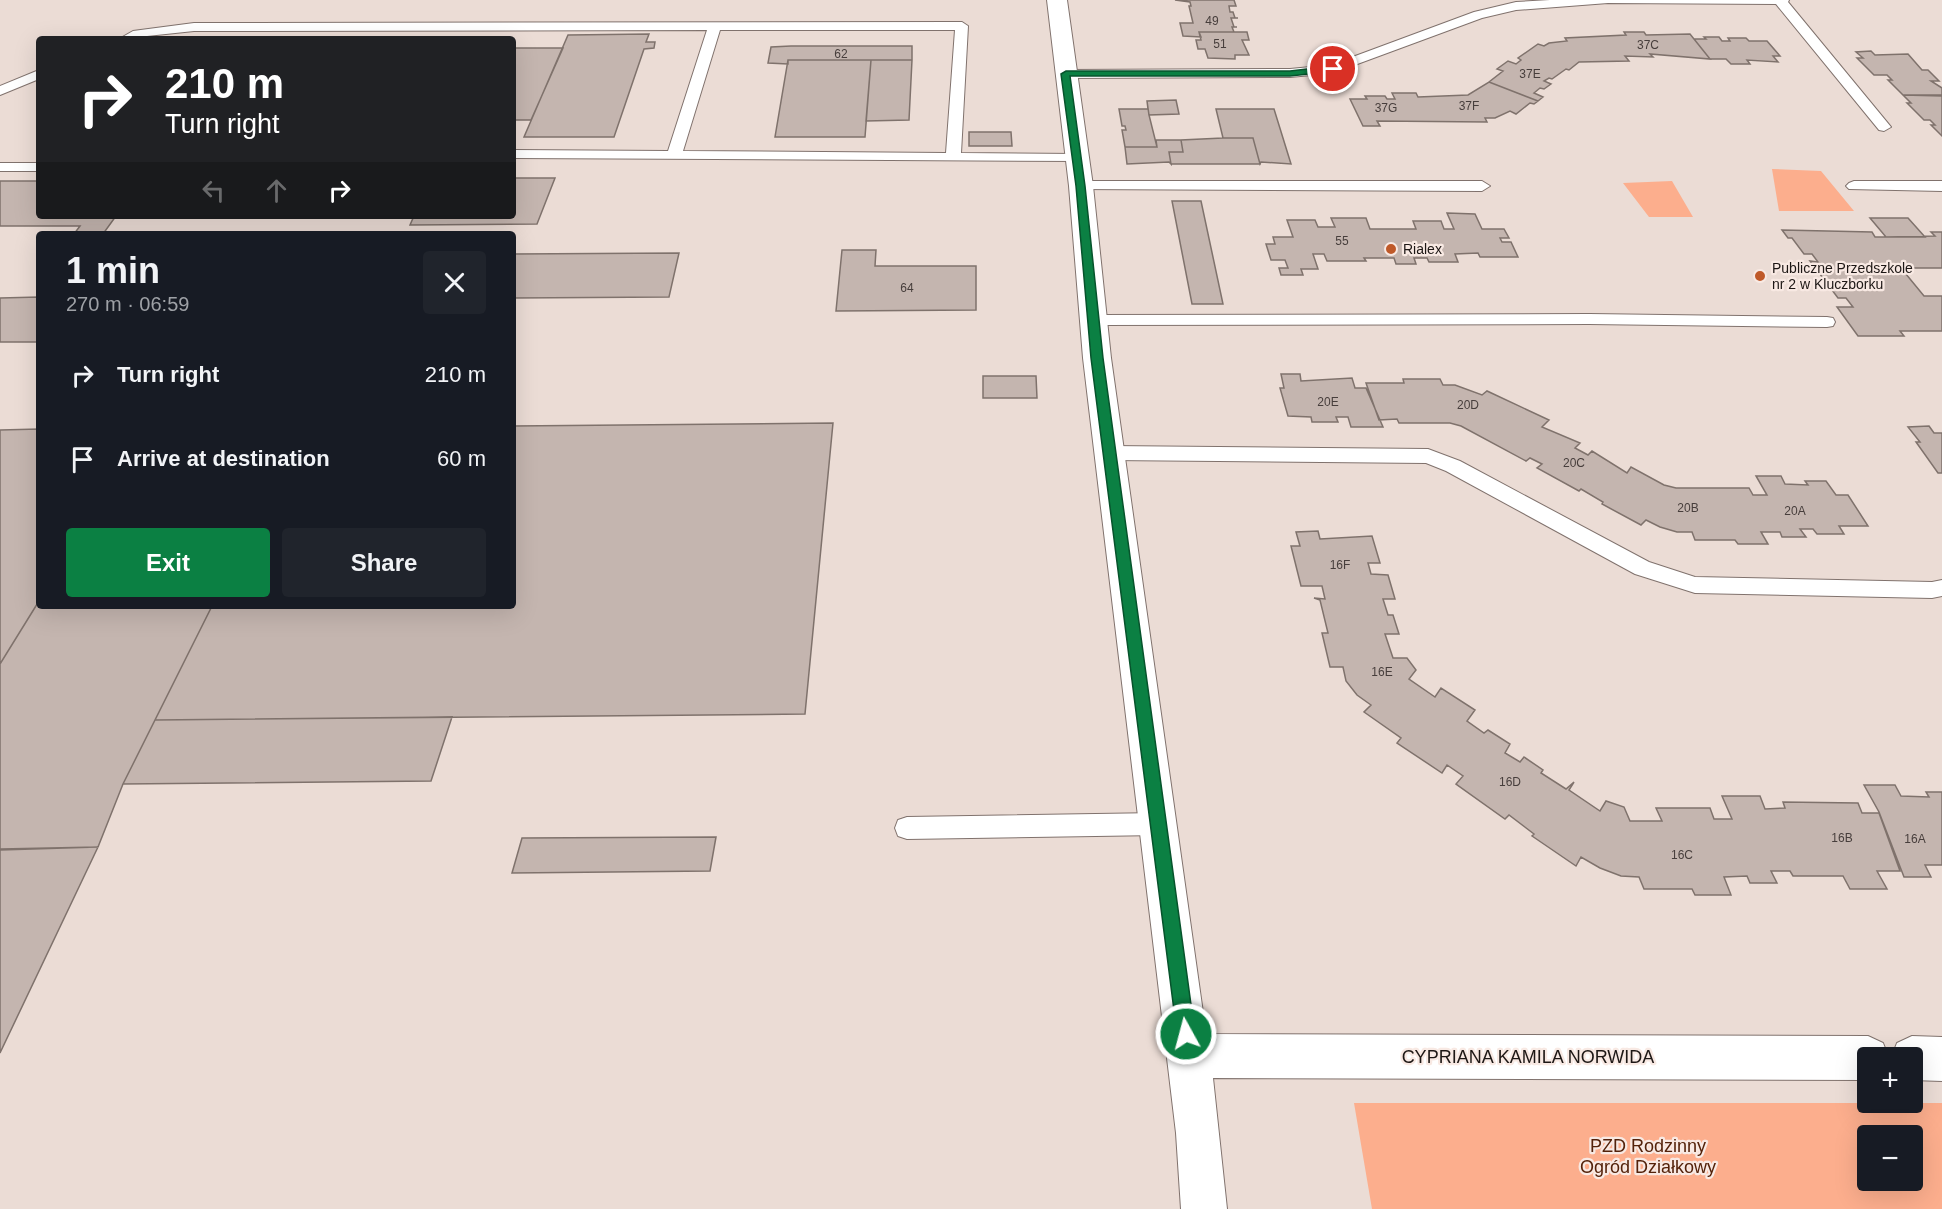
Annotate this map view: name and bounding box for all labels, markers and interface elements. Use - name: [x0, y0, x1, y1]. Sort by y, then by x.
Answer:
- house number: 49: [1205, 14, 1219, 28]
- house number: 51: [1213, 37, 1227, 51]
- house number: 37C: [1637, 38, 1659, 52]
- pin: [1307, 43, 1358, 94]
- house number: 62: [834, 47, 848, 61]
- icon: arrive: [1316, 52, 1349, 85]
- icon: right: [66, 60, 144, 138]
- text: 210 m: [165, 60, 284, 107]
- house number: 37E: [1519, 67, 1541, 81]
- house number: 37F: [1459, 99, 1479, 113]
- house number: 37G: [1375, 101, 1397, 115]
- text: Turn right: [165, 109, 280, 139]
- icon: left: [197, 174, 230, 207]
- icon: ahead: [260, 174, 293, 207]
- icon: right: [323, 174, 356, 207]
- house number: 55: [1335, 234, 1349, 248]
- place label: Rialex: [1403, 241, 1442, 257]
- marker: Rialex: [1384, 242, 1398, 256]
- text: 1 min: [66, 250, 160, 291]
- button: close: [423, 251, 486, 314]
- place label: Publiczne Przedszkole nr 2 w Kluczborku: [1772, 260, 1913, 292]
- marker: Publiczne Przedszkole nr 2 w Kluczborku: [1753, 269, 1767, 283]
- house number: 64: [900, 281, 914, 295]
- text: 270 m · 06:59: [66, 293, 189, 315]
- icon: right: [66, 359, 99, 392]
- text: Turn right: [117, 362, 219, 387]
- text: 210 m: [425, 362, 486, 387]
- house number: 20E: [1317, 395, 1339, 409]
- house number: 20D: [1457, 398, 1479, 412]
- icon: arrive: [66, 443, 99, 476]
- text: Arrive at destination: [117, 446, 330, 471]
- text: 60 m: [437, 446, 486, 471]
- house number: 20C: [1563, 456, 1585, 470]
- house number: 20B: [1677, 501, 1699, 515]
- house number: 20A: [1784, 504, 1806, 518]
- button: Exit: [66, 528, 270, 597]
- button: Share: [282, 528, 486, 597]
- house number: 16F: [1330, 558, 1350, 572]
- house number: 16E: [1371, 665, 1393, 679]
- house number: 16D: [1499, 775, 1521, 789]
- house number: 16B: [1831, 831, 1853, 845]
- house number: 16A: [1904, 832, 1926, 846]
- house number: 16C: [1671, 848, 1693, 862]
- position arrow: [1154, 1002, 1218, 1066]
- street label: CYPRIANA KAMILA NORWIDA: [1402, 1047, 1654, 1067]
- map controls: [1857, 1047, 1923, 1191]
- button: +: [1857, 1047, 1923, 1113]
- button: −: [1857, 1125, 1923, 1191]
- park label: PZD Rodzinny Ogród Działkowy: [1580, 1136, 1716, 1177]

